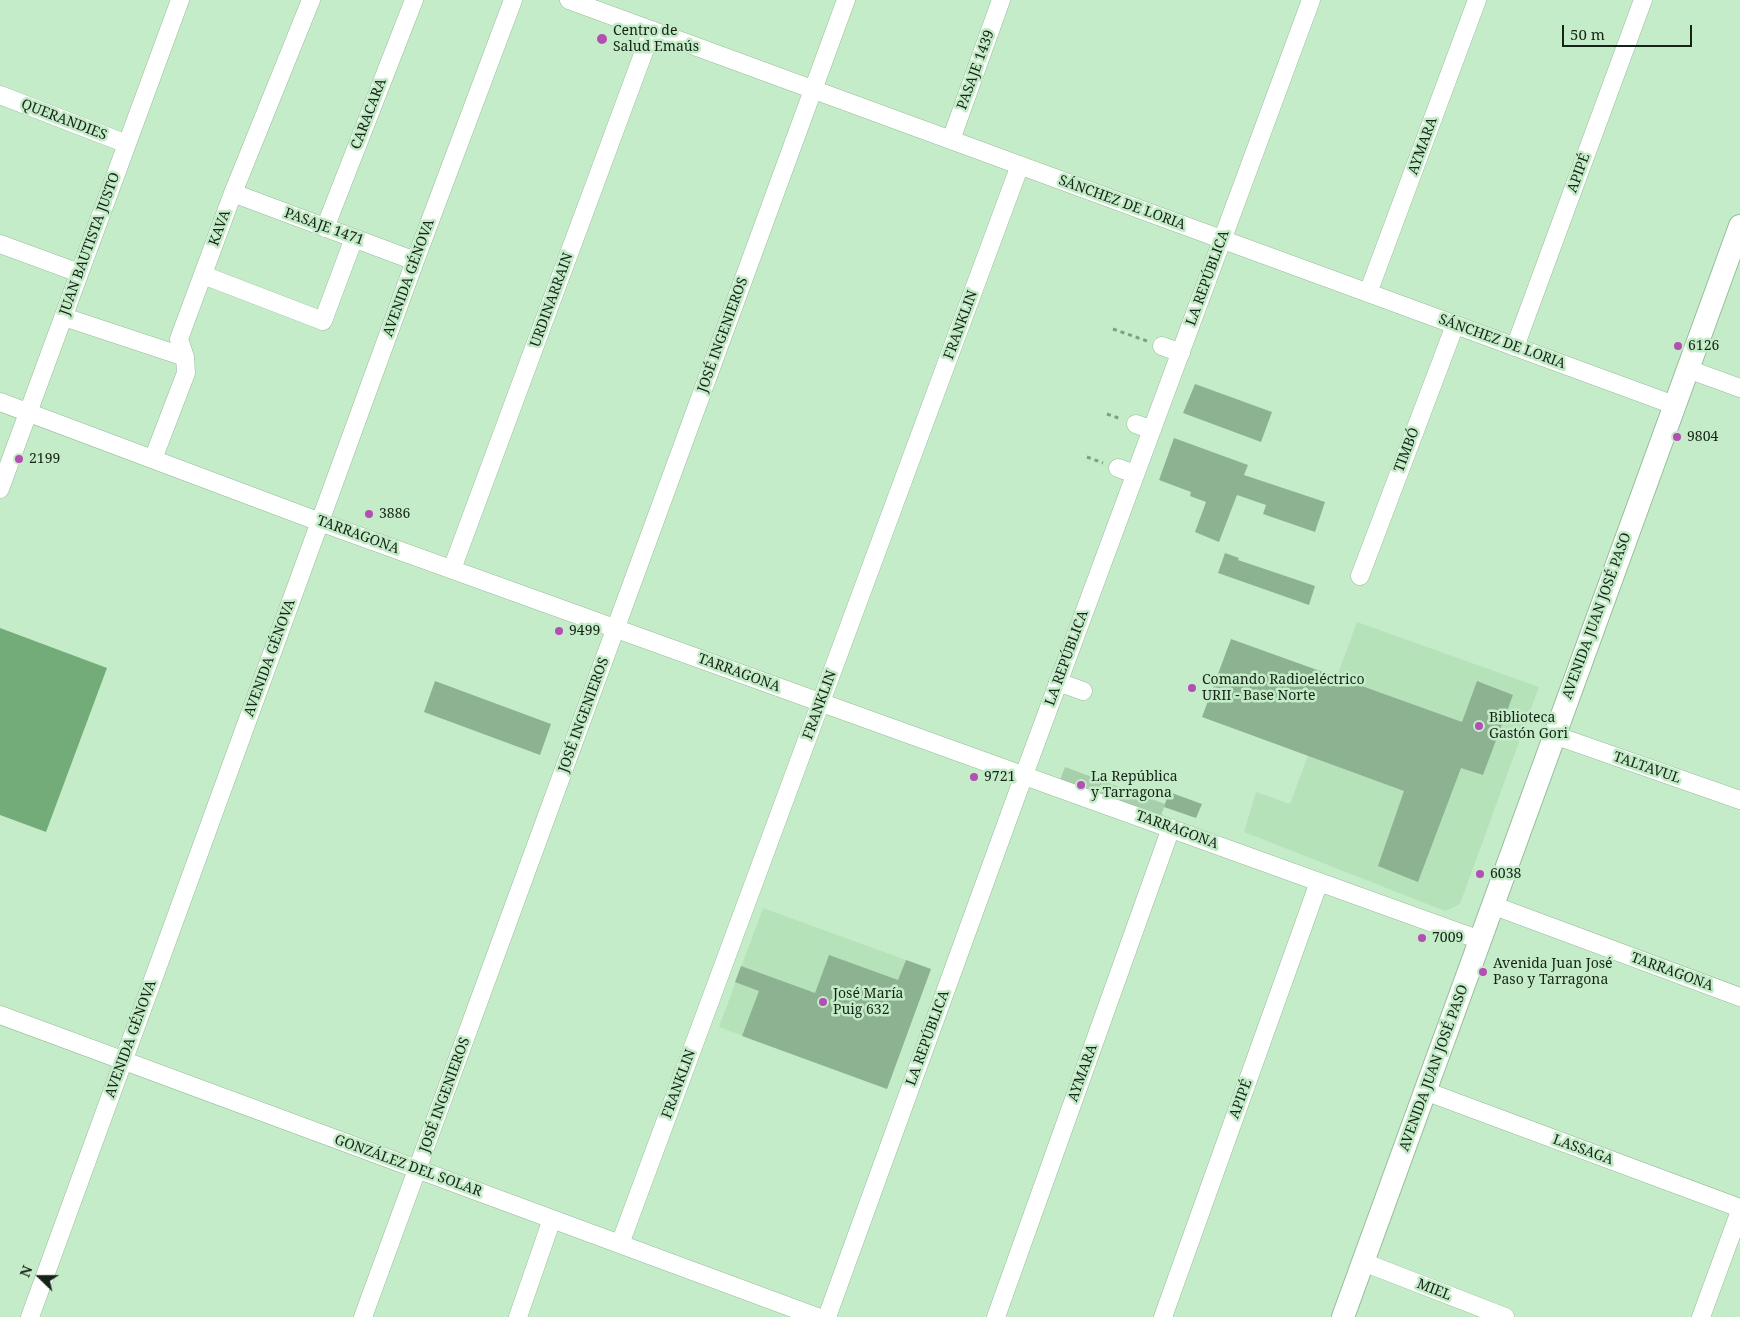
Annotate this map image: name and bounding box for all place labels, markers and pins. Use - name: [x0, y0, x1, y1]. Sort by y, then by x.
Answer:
- place label: Centro de Salud Emaús: [613, 23, 699, 56]
- marker: Centro de Salud Emaús: [595, 32, 609, 46]
- place label: 6126: [1688, 338, 1719, 354]
- marker: 6126: [1672, 340, 1684, 352]
- place label: 9804: [1687, 429, 1718, 445]
- marker: 9804: [1671, 431, 1683, 443]
- place label: 2199: [29, 451, 60, 467]
- marker: 2199: [13, 453, 25, 465]
- place label: 3886: [379, 506, 410, 522]
- marker: 3886: [363, 508, 375, 520]
- place label: 9499: [569, 623, 600, 639]
- marker: 9499: [553, 625, 565, 637]
- place label: Comando Radioeléctrico URII - Base Norte: [1202, 672, 1365, 704]
- marker: Comando Radioeléctrico URII - Base Norte: [1186, 682, 1198, 694]
- place label: Biblioteca Gastón Gori: [1489, 710, 1568, 742]
- marker: Biblioteca Gastón Gori: [1473, 720, 1485, 732]
- place label: 9721: [984, 769, 1015, 785]
- place label: La República y Tarragona: [1091, 769, 1178, 802]
- marker: 9721: [968, 771, 980, 783]
- marker: La República y Tarragona: [1075, 779, 1087, 791]
- place label: 6038: [1490, 866, 1521, 882]
- marker: 6038: [1474, 868, 1486, 880]
- place label: 7009: [1432, 930, 1463, 946]
- marker: 7009: [1416, 932, 1428, 944]
- place label: Avenida Juan José Paso y Tarragona: [1493, 956, 1613, 989]
- marker: Avenida Juan José Paso y Tarragona: [1477, 966, 1489, 978]
- place label: José María Puig 632: [833, 986, 903, 1019]
- marker: José María Puig 632: [817, 996, 829, 1008]

